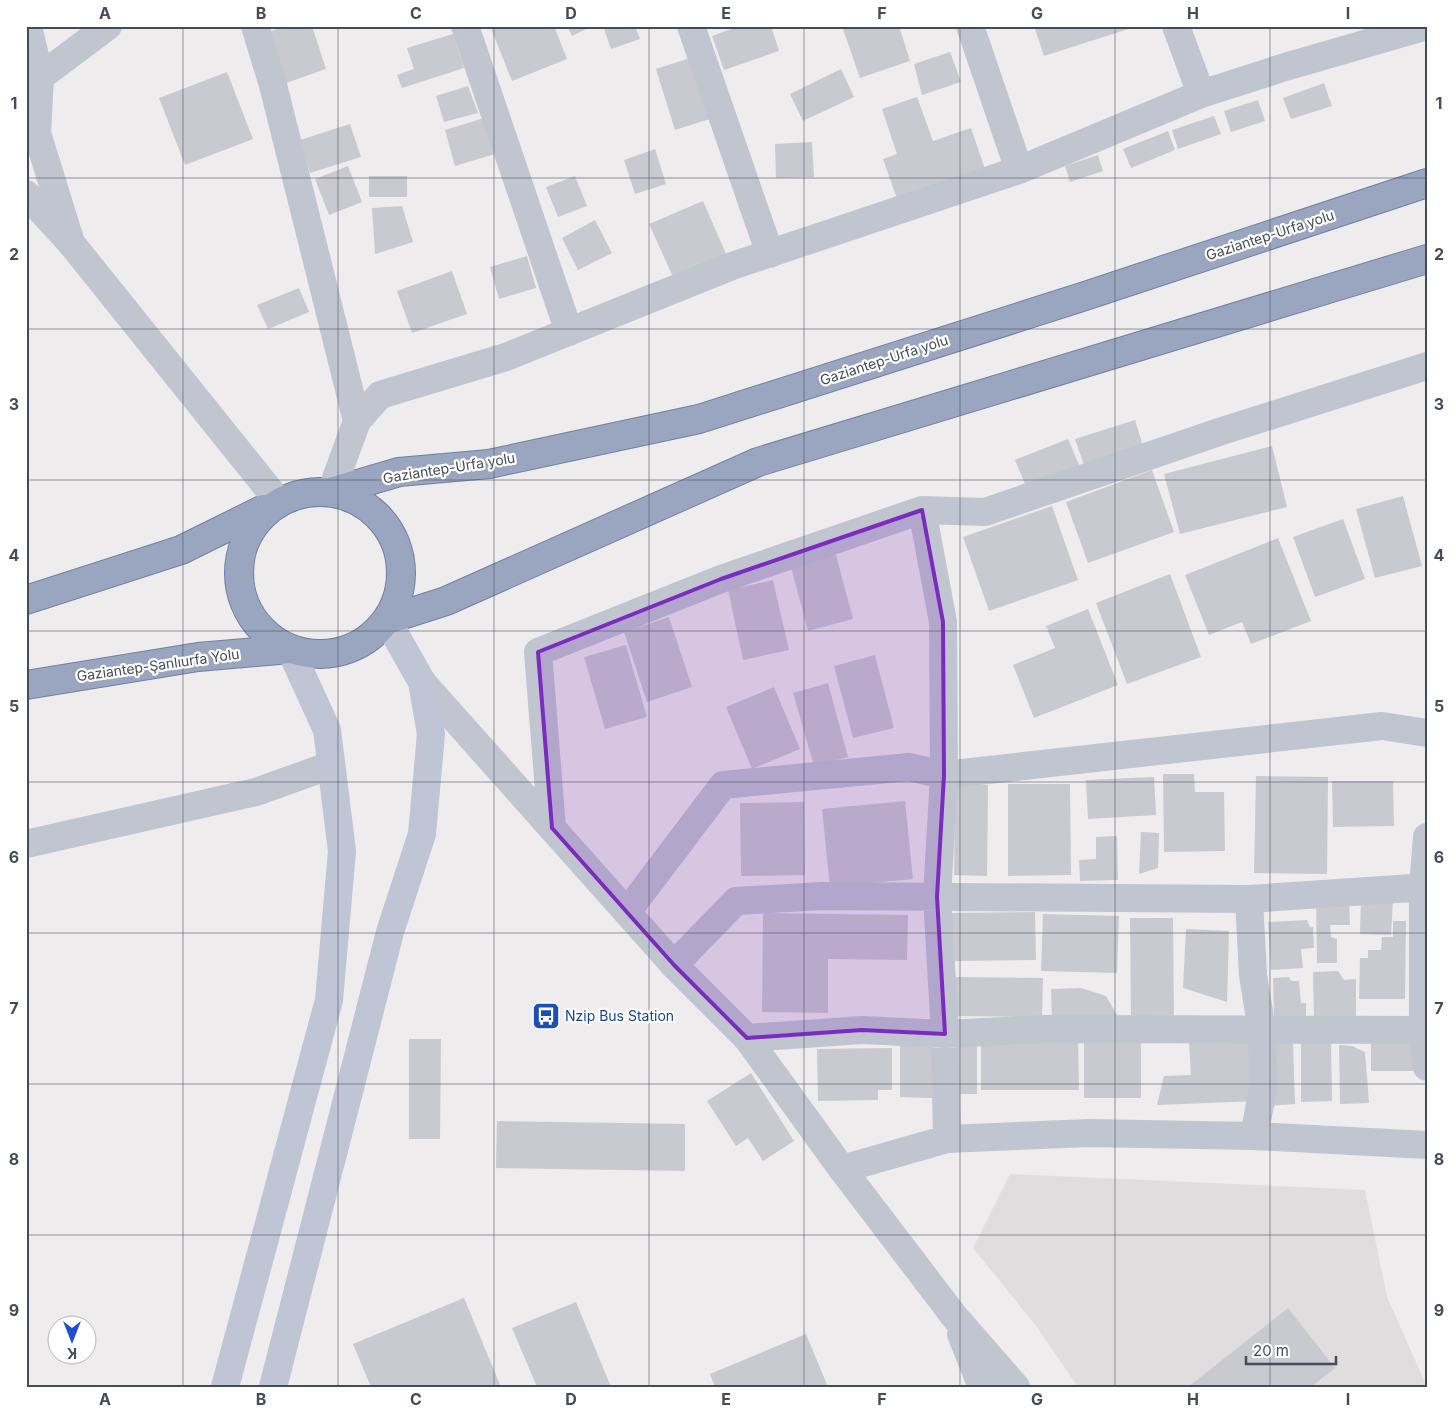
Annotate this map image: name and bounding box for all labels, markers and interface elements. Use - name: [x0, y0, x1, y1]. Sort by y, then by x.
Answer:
- text: A: [99, 3, 111, 23]
- text: B: [256, 3, 266, 23]
- text: C: [410, 3, 422, 23]
- text: D: [565, 3, 577, 23]
- text: E: [721, 3, 731, 23]
- text: F: [877, 3, 887, 23]
- text: G: [1031, 3, 1043, 23]
- text: H: [1187, 3, 1199, 23]
- text: I: [1346, 3, 1350, 23]
- text: 1: [11, 93, 17, 113]
- text: 1: [1436, 93, 1442, 113]
- street label: Gaziantep-Urfa yolu: [1204, 206, 1336, 263]
- text: 2: [9, 244, 19, 264]
- text: 2: [1434, 244, 1444, 264]
- street label: Gaziantep-Urfa yolu: [818, 331, 950, 388]
- text: 3: [9, 394, 19, 414]
- text: 3: [1434, 394, 1444, 414]
- street label: Gaziantep-Urfa yolu: [382, 449, 516, 486]
- text: 4: [9, 545, 20, 565]
- text: 4: [1434, 545, 1445, 565]
- street label: Gaziantep-Şanlıurfa Yolu: [75, 645, 240, 684]
- text: 5: [9, 696, 19, 716]
- text: 5: [1434, 696, 1444, 716]
- text: 6: [9, 847, 19, 867]
- text: 6: [1434, 847, 1444, 867]
- text: 7: [9, 998, 19, 1018]
- text: 7: [1434, 998, 1444, 1018]
- bus stop icon: Nzip Bus Station: [531, 1001, 561, 1031]
- place label: Nzip Bus Station: [565, 1007, 674, 1024]
- text: 8: [9, 1149, 19, 1169]
- text: 8: [1434, 1149, 1444, 1169]
- text: 9: [9, 1300, 19, 1320]
- text: 9: [1434, 1300, 1444, 1320]
- north arrow: [48, 1316, 98, 1366]
- scale bar: [1246, 1333, 1336, 1365]
- text: 20 m: [1253, 1341, 1289, 1360]
- text: K: [67, 1345, 77, 1362]
- text: A: [99, 1389, 111, 1409]
- text: B: [256, 1389, 266, 1409]
- text: C: [410, 1389, 422, 1409]
- text: D: [565, 1389, 577, 1409]
- text: E: [721, 1389, 731, 1409]
- text: F: [877, 1389, 887, 1409]
- text: G: [1031, 1389, 1043, 1409]
- text: H: [1187, 1389, 1199, 1409]
- text: I: [1346, 1389, 1350, 1409]

